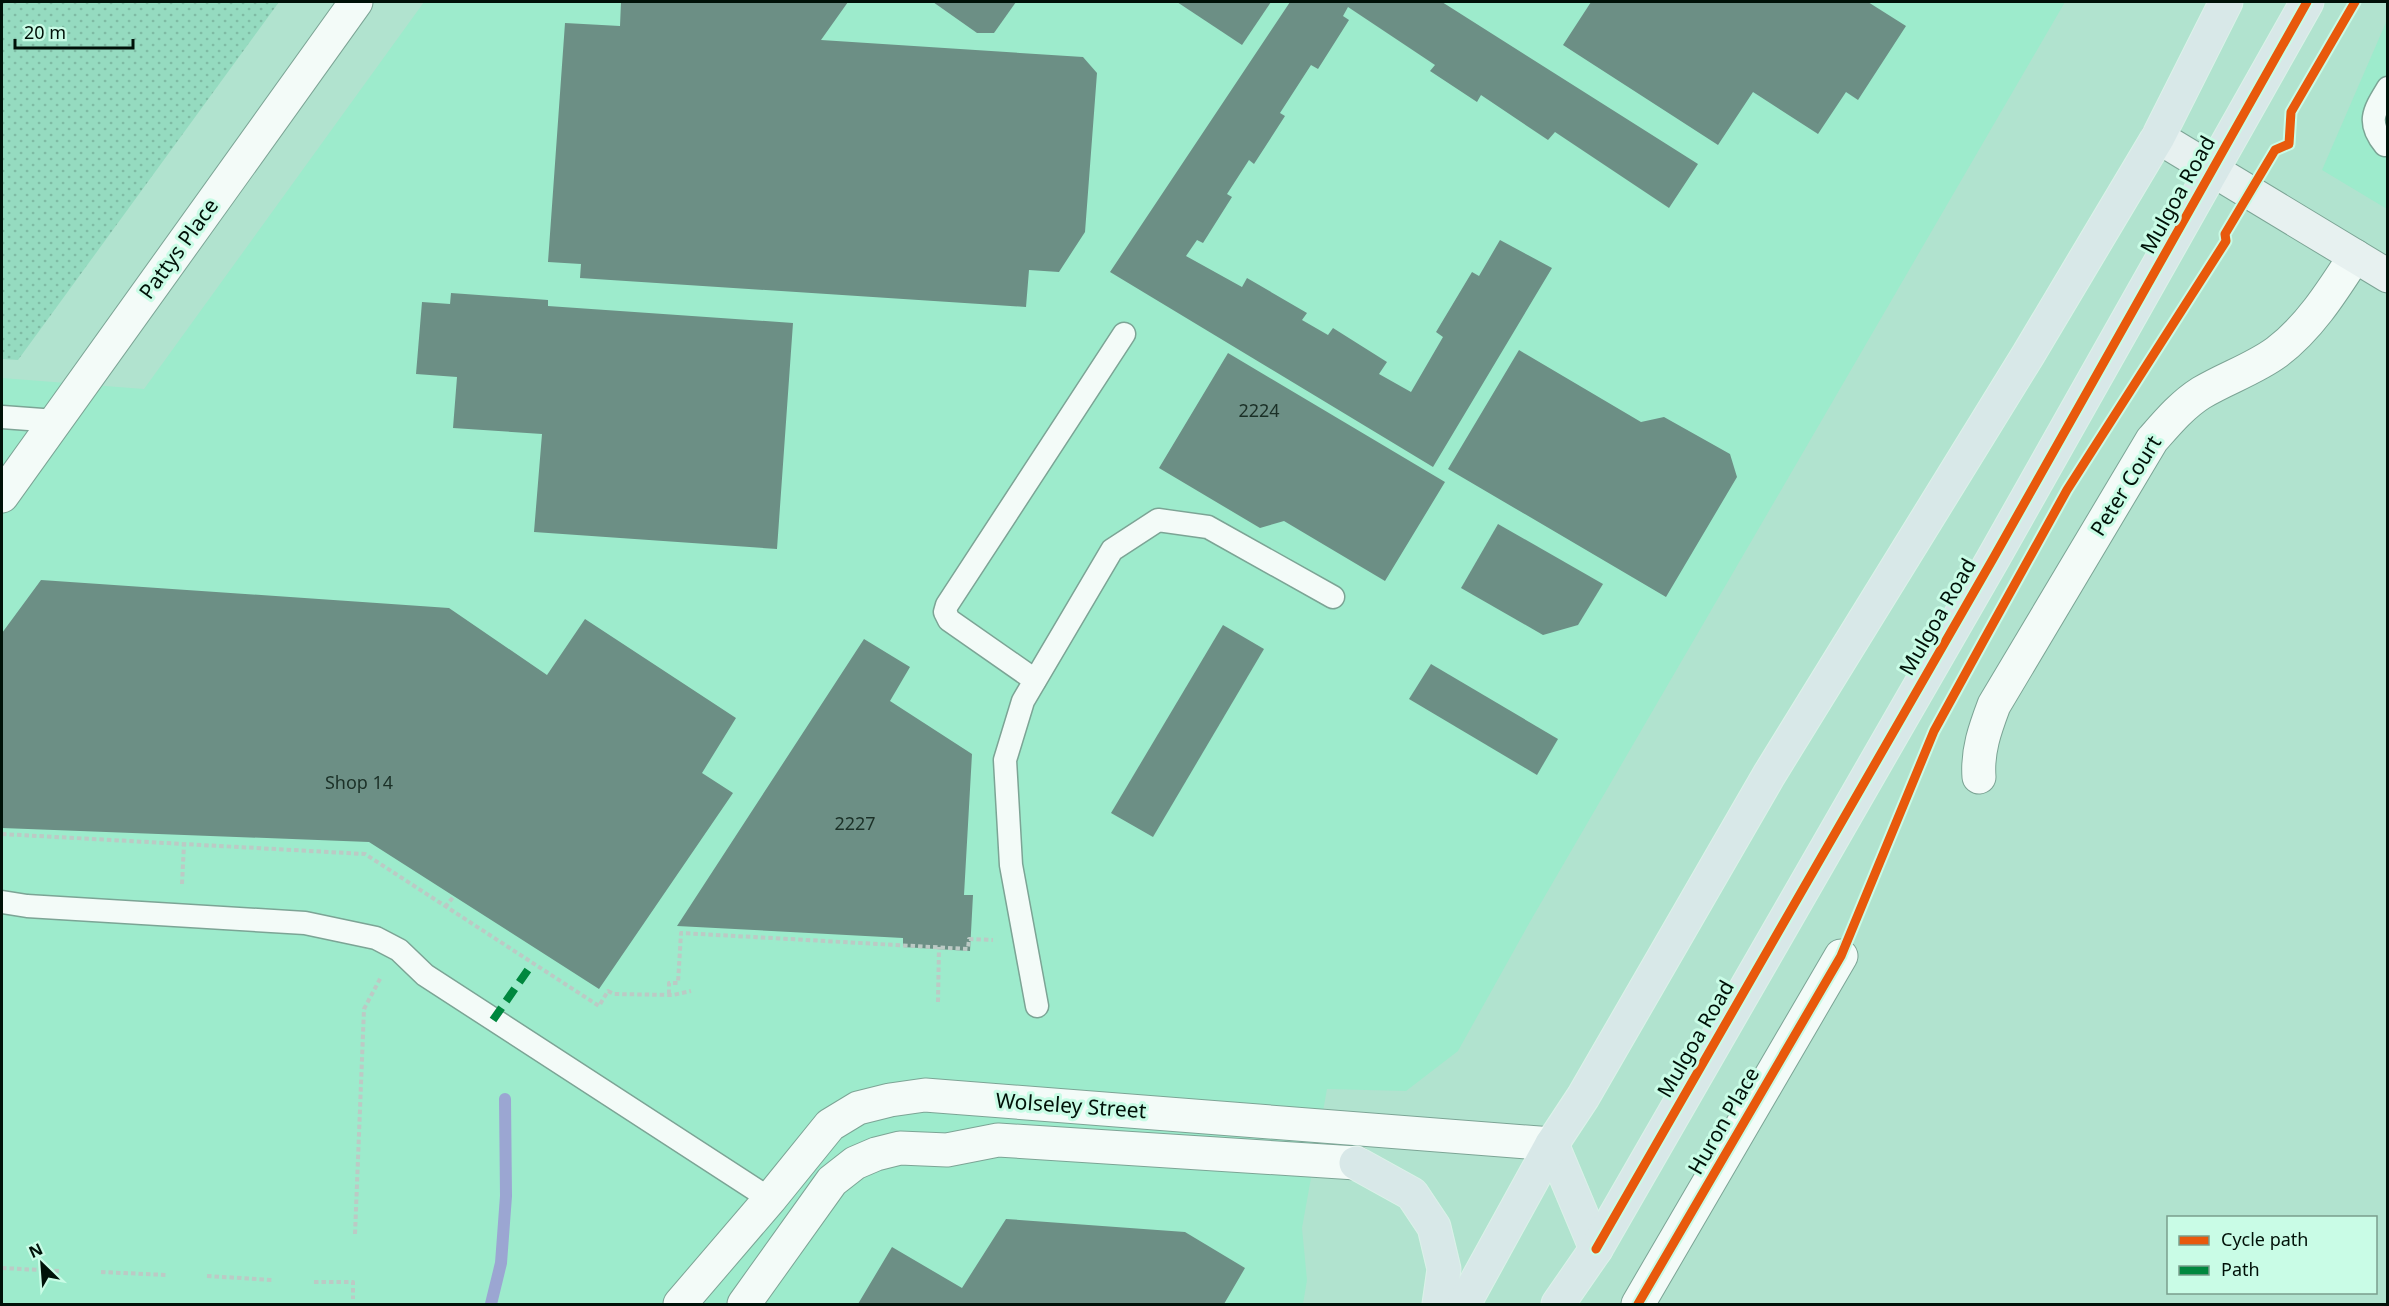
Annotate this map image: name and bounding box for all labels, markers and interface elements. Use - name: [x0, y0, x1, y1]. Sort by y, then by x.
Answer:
- scale bar: [15, 12, 134, 50]
- text: 20 m: [24, 20, 66, 44]
- street label: Mulgoa Road: [2133, 131, 2221, 258]
- street label: Pattys Place: [132, 193, 224, 304]
- house number: 2224: [1238, 398, 1280, 422]
- street label: Peter Court: [2083, 430, 2167, 541]
- street label: Mulgoa Road: [1892, 553, 1982, 680]
- house number: Shop 14: [325, 770, 393, 794]
- house number: 2227: [834, 811, 876, 835]
- street label: Mulgoa Road: [1650, 975, 1740, 1102]
- street label: Huron Place: [1681, 1062, 1765, 1179]
- street label: Wolseley Street: [995, 1086, 1148, 1124]
- legend: [2167, 1216, 2377, 1294]
- text: Cycle path: [2221, 1227, 2308, 1251]
- north arrow: [12, 1234, 72, 1294]
- text: N: [25, 1238, 46, 1263]
- text: Path: [2221, 1257, 2260, 1281]

